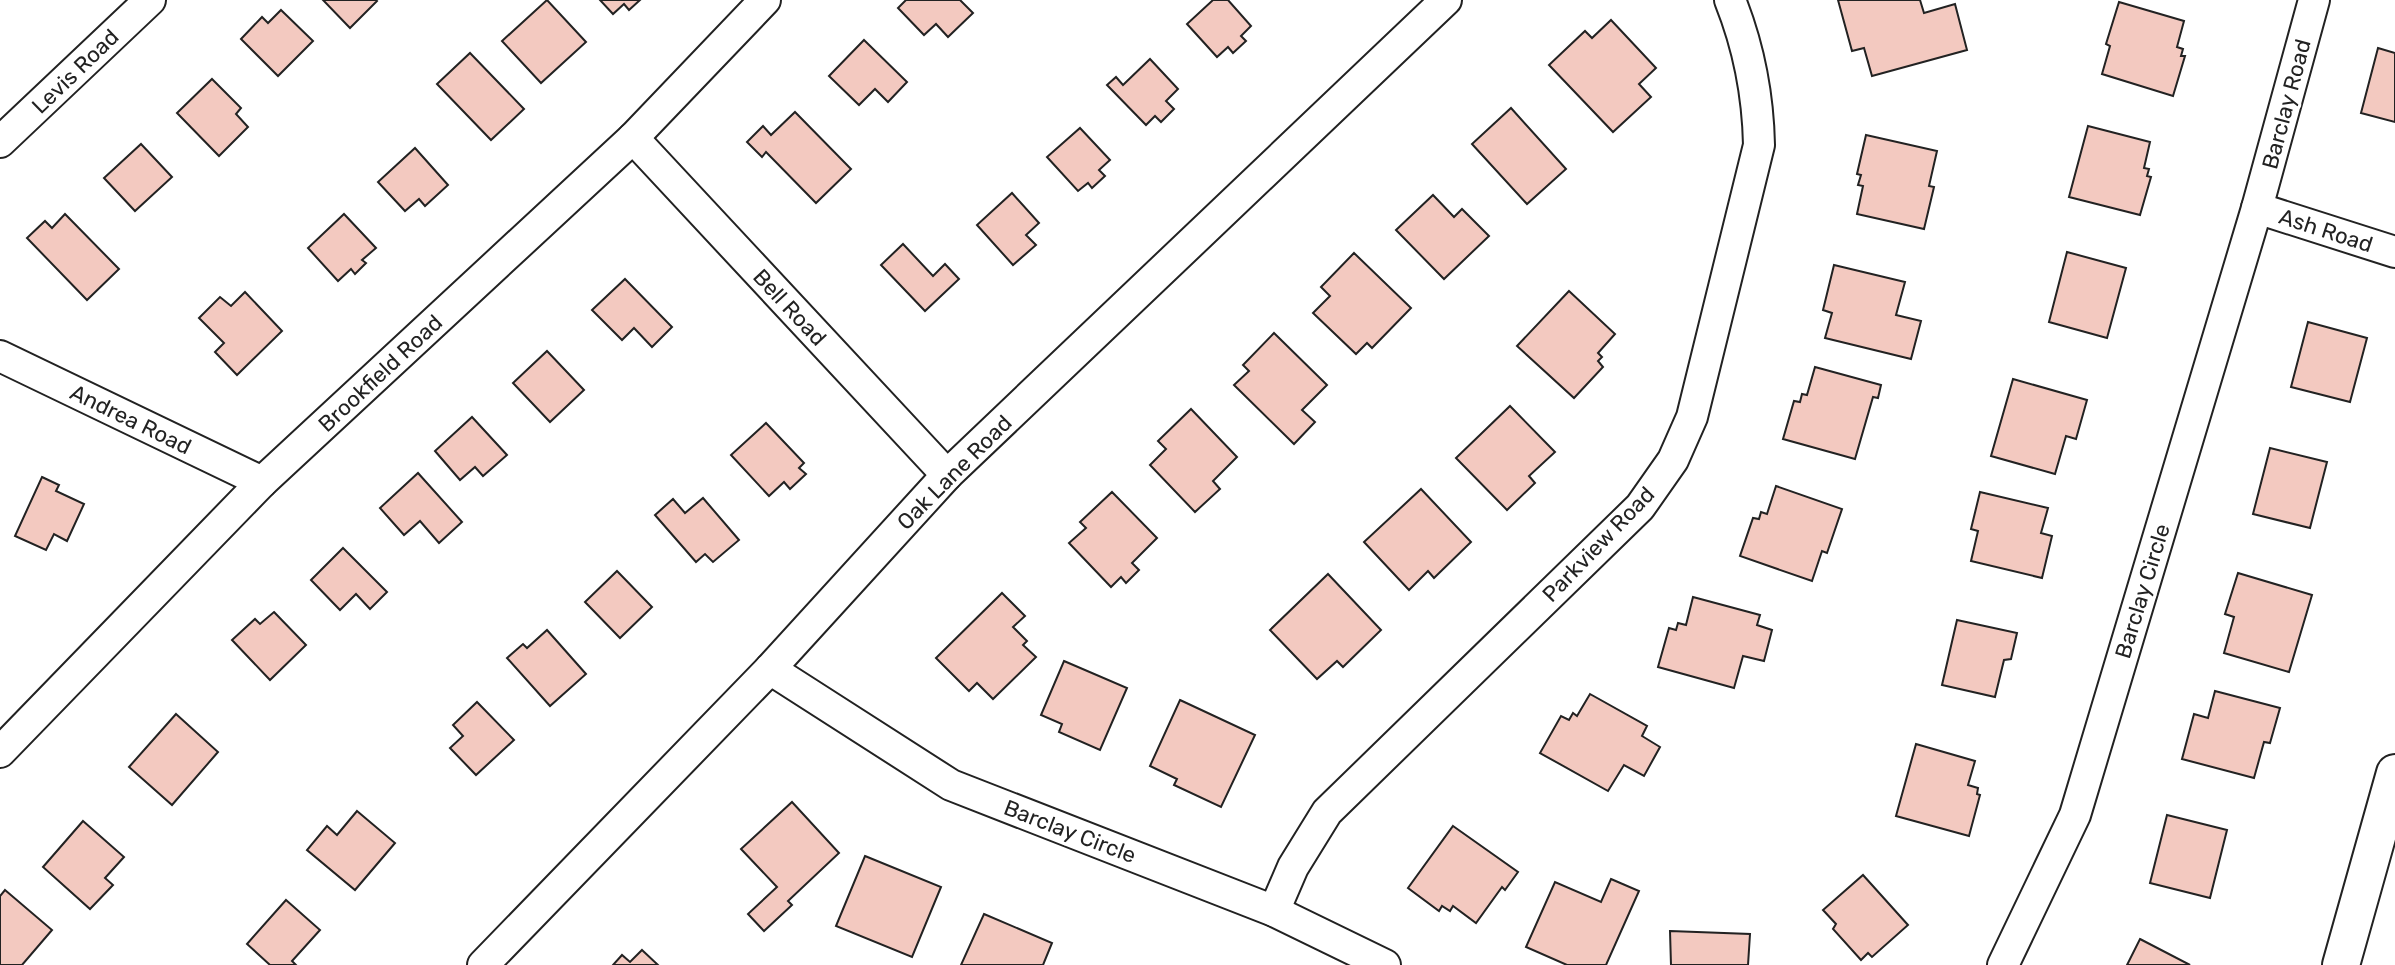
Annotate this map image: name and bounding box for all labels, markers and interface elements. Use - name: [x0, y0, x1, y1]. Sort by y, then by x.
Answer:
- street label: Levis Road: [26, 23, 124, 119]
- street label: Barclay Road: [2256, 36, 2317, 172]
- street label: Ash Road: [2276, 203, 2376, 258]
- street label: Bell Road: [747, 263, 832, 351]
- street label: Brookfield Road: [313, 309, 448, 438]
- street label: Andrea Road: [66, 379, 196, 460]
- street label: Oak Lane Road: [891, 409, 1017, 535]
- street label: Parkview Road: [1537, 481, 1660, 608]
- street label: Barclay Circle: [2109, 521, 2176, 662]
- street label: Barclay Circle: [1000, 794, 1140, 869]

